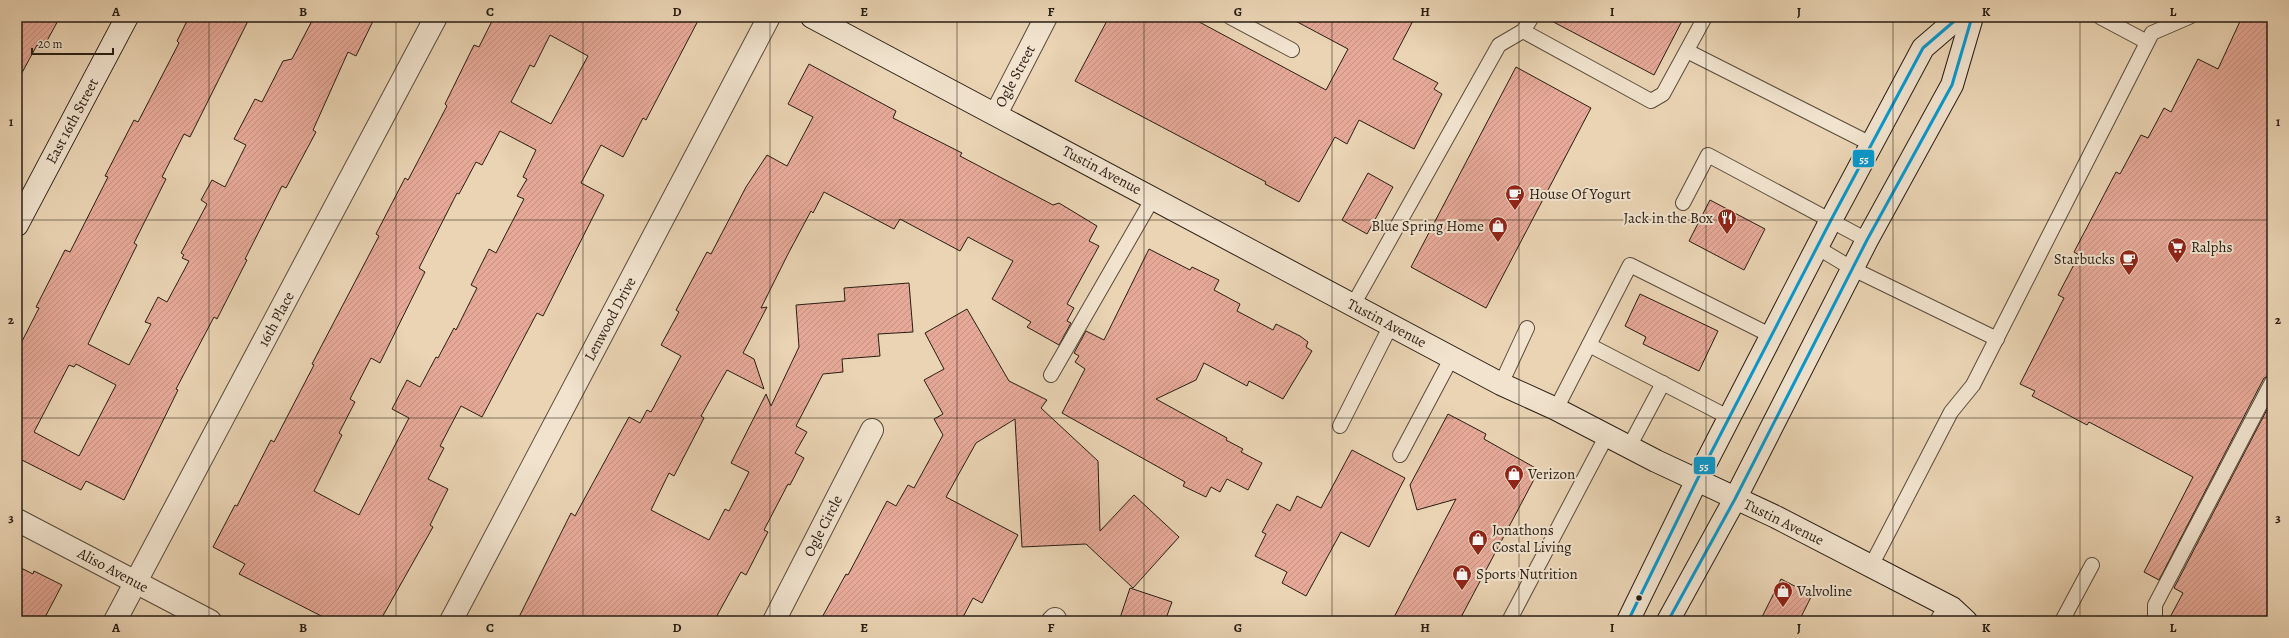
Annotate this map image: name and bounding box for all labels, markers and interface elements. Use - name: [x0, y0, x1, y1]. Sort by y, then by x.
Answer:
- text: A: [111, 3, 121, 20]
- text: B: [299, 3, 307, 20]
- text: C: [486, 3, 494, 20]
- text: D: [672, 3, 682, 20]
- text: E: [860, 3, 868, 20]
- text: F: [1048, 3, 1055, 20]
- text: G: [1234, 3, 1242, 20]
- text: H: [1420, 3, 1430, 20]
- text: I: [1610, 3, 1615, 20]
- text: J: [1797, 3, 1801, 20]
- text: K: [1982, 3, 1991, 20]
- text: L: [2170, 3, 2177, 20]
- scale bar: [32, 30, 113, 56]
- text: 20 m: [38, 36, 62, 52]
- street label: Ogle Street: [990, 41, 1040, 111]
- street label: East 16th Street: [41, 75, 103, 167]
- text: 1: [9, 113, 14, 130]
- text: 1: [2276, 113, 2281, 130]
- street label: Tustin Avenue: [1059, 141, 1145, 199]
- line badge: 55: [1852, 149, 1875, 168]
- text: 55: [1859, 152, 1869, 167]
- cafe icon: House Of Yogurt: [1504, 183, 1526, 211]
- place label: House Of Yogurt: [1529, 184, 1631, 204]
- restaurant icon: Jack in the Box: [1716, 207, 1738, 235]
- place label: Jack in the Box: [1624, 208, 1713, 228]
- shop icon: Blue Spring Home: [1487, 215, 1509, 243]
- place label: Blue Spring Home: [1371, 216, 1484, 236]
- supermarket icon: Ralphs: [2166, 236, 2188, 264]
- place label: Ralphs: [2191, 237, 2232, 257]
- cafe icon: Starbucks: [2118, 248, 2140, 276]
- place label: Starbucks: [2054, 249, 2115, 269]
- street label: Lenwood Drive: [580, 273, 641, 364]
- street label: 16th Place: [253, 288, 299, 350]
- street label: Tustin Avenue: [1344, 294, 1430, 352]
- text: 2: [8, 311, 15, 328]
- text: 2: [2275, 311, 2282, 328]
- line badge: 55: [1693, 456, 1716, 475]
- text: 55: [1699, 459, 1709, 474]
- shop icon: Verizon: [1503, 463, 1525, 491]
- place label: Verizon: [1527, 464, 1575, 484]
- street label: Ogle Circle: [799, 491, 847, 560]
- street label: Tustin Avenue: [1741, 494, 1828, 550]
- text: 3: [8, 509, 14, 526]
- text: 3: [2275, 509, 2281, 526]
- place label: Jonathons Costal Living: [1492, 520, 1572, 557]
- shop icon: Jonathons Costal Living: [1467, 528, 1489, 556]
- street label: Aliso Avenue: [73, 543, 152, 597]
- shop icon: Sports Nutrition: [1451, 563, 1473, 591]
- place label: Sports Nutrition: [1476, 564, 1578, 584]
- shop icon: Valvoline: [1772, 580, 1794, 608]
- place label: Valvoline: [1796, 581, 1853, 601]
- unlabelled marker: [1634, 593, 1644, 603]
- text: A: [111, 619, 121, 636]
- text: B: [299, 619, 307, 636]
- text: C: [486, 619, 494, 636]
- text: D: [672, 619, 682, 636]
- text: E: [860, 619, 868, 636]
- text: F: [1048, 619, 1055, 636]
- text: G: [1234, 619, 1242, 636]
- text: H: [1420, 619, 1430, 636]
- text: I: [1610, 619, 1615, 636]
- text: J: [1797, 619, 1801, 636]
- text: K: [1982, 619, 1991, 636]
- text: L: [2170, 619, 2177, 636]

